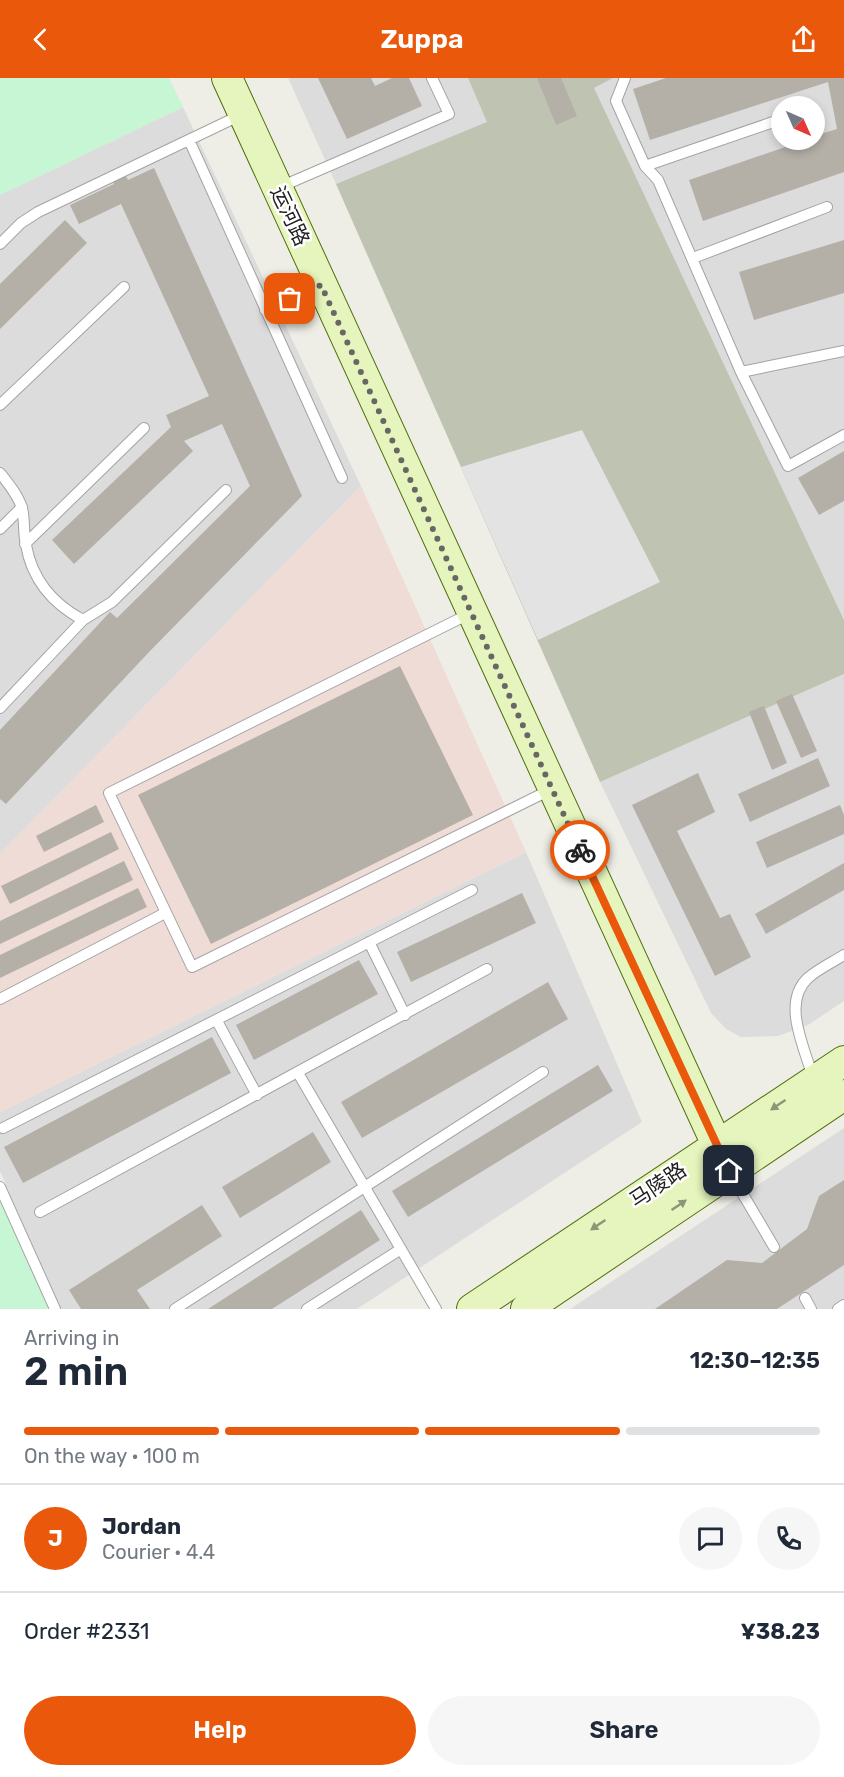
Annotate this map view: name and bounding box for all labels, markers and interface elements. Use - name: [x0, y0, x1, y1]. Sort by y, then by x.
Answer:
- icon: back: [24, 23, 57, 56]
- text: Zuppa: [380, 23, 464, 55]
- icon: share: [787, 23, 820, 56]
- north arrow: [771, 96, 825, 150]
- map controls: [771, 96, 825, 150]
- street label: 运河路: [266, 182, 315, 250]
- pin: [264, 273, 315, 324]
- icon: bag: [273, 282, 306, 315]
- courier: [550, 820, 610, 880]
- icon: bike: [564, 834, 597, 867]
- one-way arrow: [770, 1099, 786, 1110]
- pin: [703, 1145, 754, 1196]
- icon: home: [712, 1154, 745, 1187]
- street label: 马陵路: [625, 1157, 691, 1213]
- one-way arrow: [670, 1199, 686, 1211]
- one-way arrow: [590, 1219, 606, 1230]
- text: Arriving in: [24, 1326, 119, 1350]
- text: 12:30–12:35: [690, 1347, 820, 1374]
- text: 2 min: [24, 1349, 128, 1395]
- text: On the way · 100 m: [24, 1444, 200, 1468]
- button: chat: [679, 1507, 742, 1570]
- button: phone: [757, 1507, 820, 1570]
- text: Jordan: [102, 1513, 181, 1540]
- text: J: [48, 1525, 63, 1552]
- text: Courier · 4.4: [102, 1540, 215, 1564]
- text: Order #2331: [24, 1618, 149, 1645]
- text: ¥38.23: [741, 1618, 820, 1645]
- button: Help: [24, 1696, 416, 1765]
- button: Share: [428, 1696, 820, 1765]

